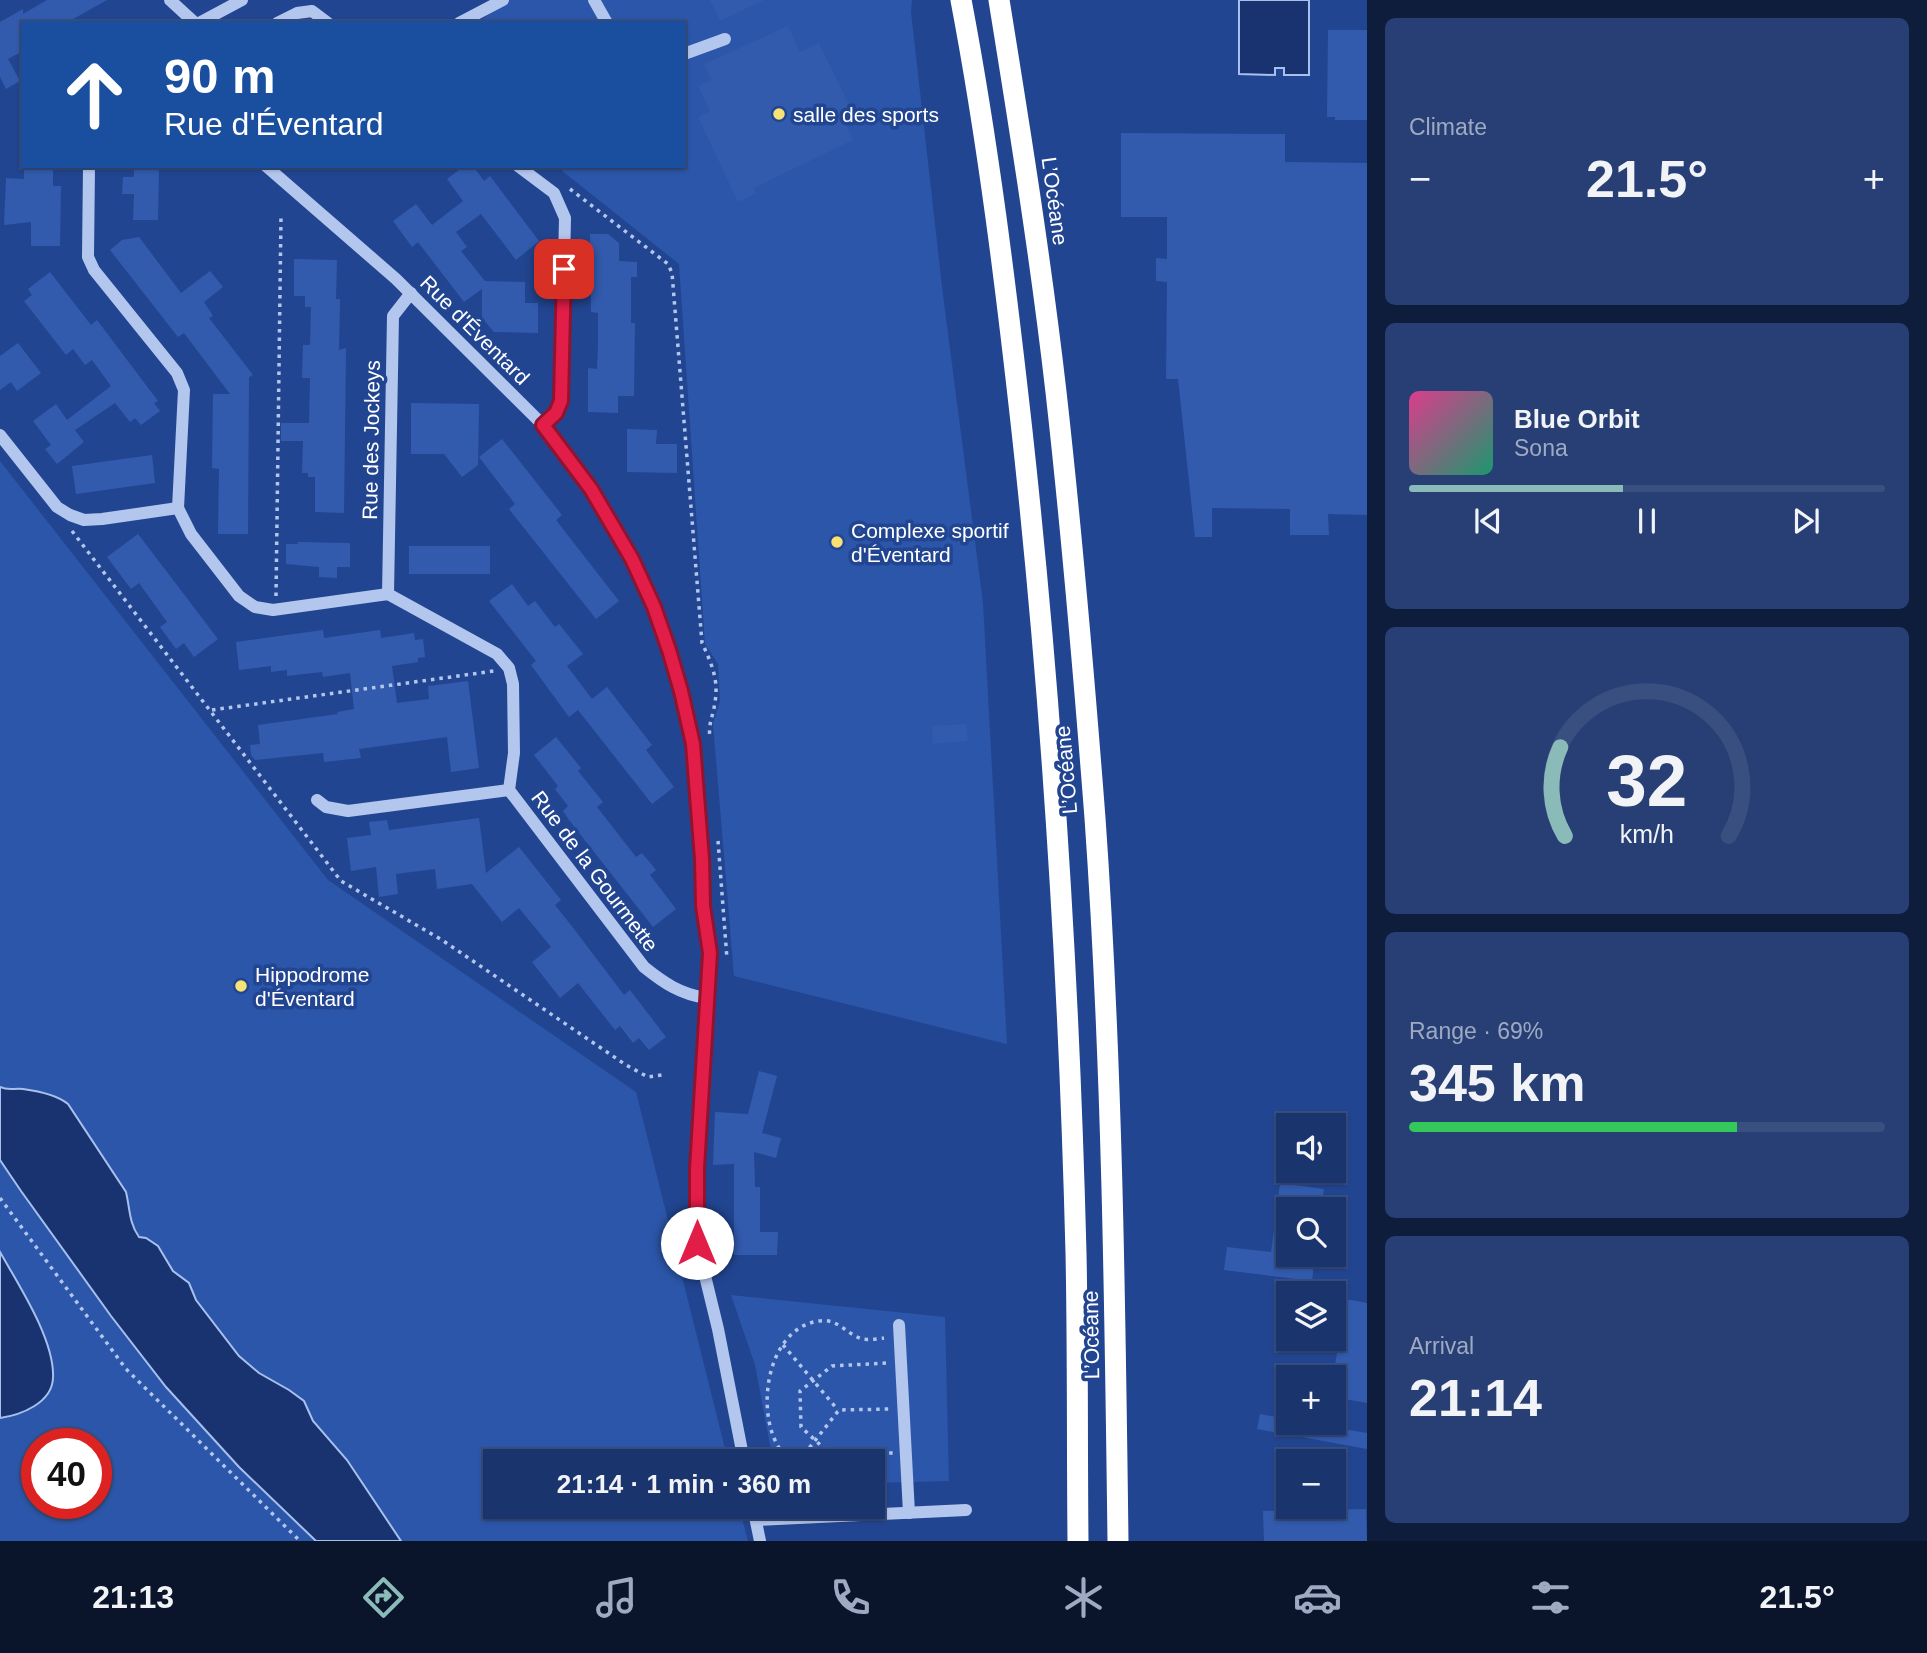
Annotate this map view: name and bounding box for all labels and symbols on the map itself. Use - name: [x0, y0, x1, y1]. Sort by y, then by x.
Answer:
- place label: salle des sports: [793, 103, 939, 126]
- marker: salle des sports: [771, 106, 787, 122]
- street label: L’Océane: [1037, 155, 1073, 247]
- pin: [534, 239, 594, 299]
- street label: Rue d'Éventard: [416, 271, 534, 389]
- street label: Rue des Jockeys: [358, 360, 384, 520]
- place label: Complexe sportif d'Éventard: [851, 519, 1009, 566]
- marker: Complexe sportif d'Éventard: [829, 534, 845, 550]
- street label: L’Océane: [1051, 725, 1081, 815]
- street label: Rue de la Gourmette: [527, 786, 663, 956]
- place label: Hippodrome d'Éventard: [255, 963, 369, 1010]
- marker: Hippodrome d'Éventard: [233, 978, 249, 994]
- position arrow: [660, 1206, 734, 1280]
- street label: L’Océane: [1079, 1290, 1103, 1380]
- speed limit sign: 40: [21, 1428, 112, 1519]

